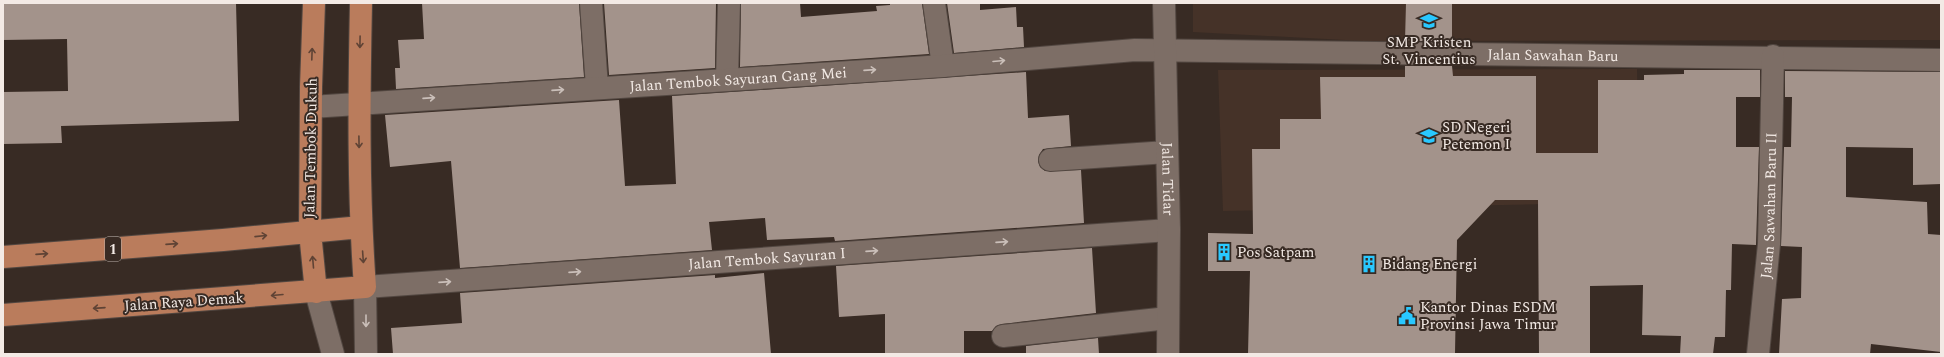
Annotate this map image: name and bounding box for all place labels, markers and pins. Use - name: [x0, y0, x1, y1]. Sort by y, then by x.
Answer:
- school or university icon: SMP Kristen St. Vincentius: [1419, 11, 1439, 31]
- place label: SMP Kristen St. Vincentius: [1382, 31, 1476, 71]
- place label: SD Negeri Petemon I: [1442, 116, 1511, 156]
- school or university icon: SD Negeri Petemon I: [1419, 126, 1439, 146]
- place label: Pos Satpam: [1237, 241, 1315, 264]
- building icon: Pos Satpam: [1214, 242, 1234, 262]
- place label: Bidang Energi: [1382, 253, 1478, 276]
- building icon: Bidang Energi: [1359, 254, 1379, 274]
- place label: Kantor Dinas ESDM Provinsi Jawa Timur: [1420, 296, 1556, 336]
- public building icon: Kantor Dinas ESDM Provinsi Jawa Timur: [1397, 306, 1417, 326]

